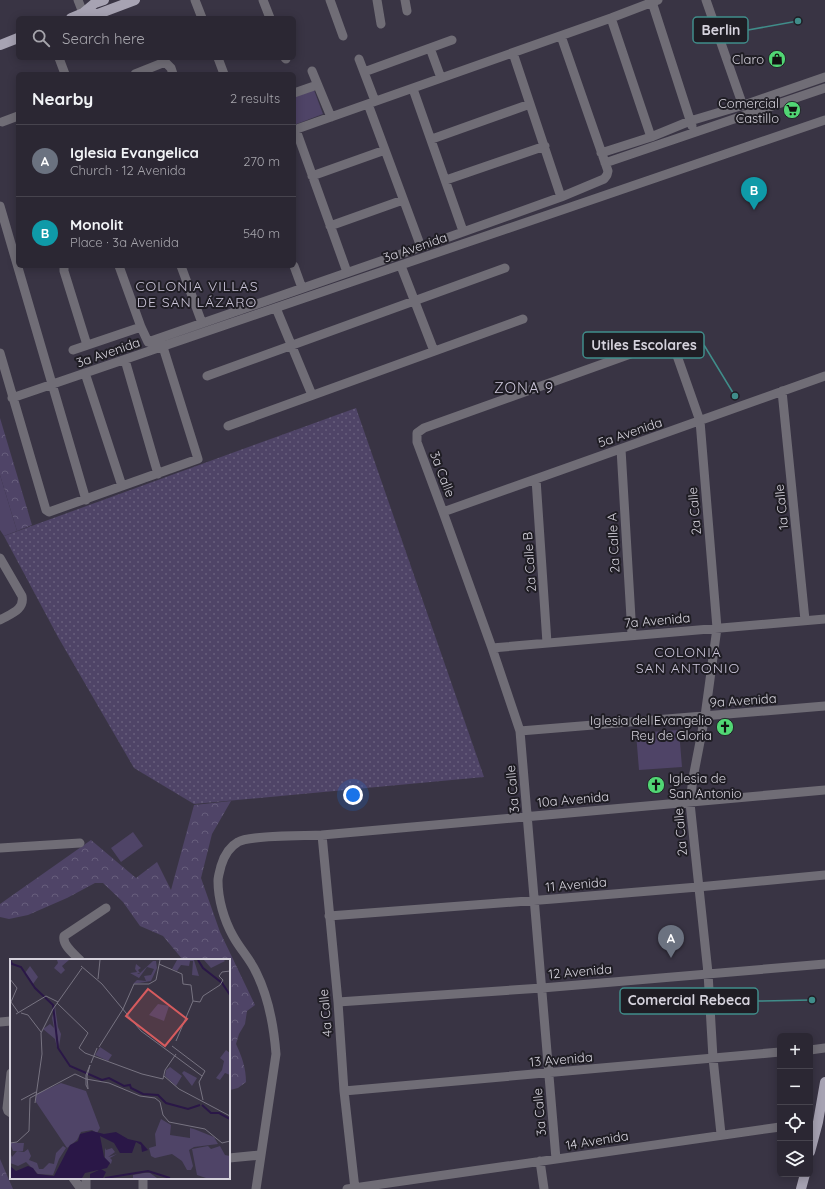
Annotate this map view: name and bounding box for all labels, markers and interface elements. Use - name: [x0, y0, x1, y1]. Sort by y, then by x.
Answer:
- search box: [16, 16, 296, 60]
- callout: Berlin: [693, 17, 748, 43]
- text: Berlin: [702, 21, 740, 39]
- icon: search: [30, 27, 52, 49]
- text: Search here: [62, 29, 145, 48]
- shop icon: Claro: [767, 49, 787, 69]
- place label: Claro: [732, 51, 764, 67]
- text: Nearby: [32, 88, 93, 109]
- text: 2 results: [230, 90, 280, 106]
- place label: Comercial Castillo: [718, 95, 779, 126]
- supermarket icon: Comercial Castillo: [782, 100, 802, 120]
- text: Iglesia Evangelica: [70, 143, 199, 162]
- text: A: [41, 153, 49, 169]
- text: 270 m: [243, 153, 280, 169]
- text: Church · 12 Avenida: [70, 162, 186, 178]
- pin: B: [741, 177, 767, 210]
- text: Monolit: [70, 215, 124, 234]
- text: B: [41, 225, 49, 241]
- text: 540 m: [243, 225, 280, 241]
- street label: 3a Avenida: [381, 229, 449, 265]
- text: Place · 3a Avenida: [70, 234, 179, 250]
- district label: COLONIA VILLAS DE SAN LÁZARO: [135, 277, 259, 311]
- callout: Utiles Escolares: [583, 332, 704, 358]
- street label: 3a Avenida: [74, 334, 142, 370]
- text: Utiles Escolares: [591, 336, 697, 354]
- district label: ZONA 9: [494, 378, 554, 397]
- street label: 5a Avenida: [596, 414, 664, 450]
- street label: 3a Calle: [427, 449, 459, 499]
- street label: 1a Calle: [771, 483, 791, 531]
- street label: 2a Calle: [684, 486, 704, 536]
- street label: 2a Calle A: [603, 512, 623, 573]
- street label: 2a Calle B: [519, 531, 539, 593]
- street label: 7a Avenida: [623, 609, 691, 631]
- district label: COLONIA SAN ANTONIO: [636, 643, 740, 677]
- street label: 9a Avenida: [709, 690, 777, 710]
- place label: Iglesia del Evangelio Rey de Gloria: [590, 712, 712, 743]
- church icon: Iglesia del Evangelio Rey de Gloria: [715, 717, 735, 737]
- street label: 3a Calle: [502, 764, 522, 814]
- place label: Iglesia de San Antonio: [669, 770, 742, 801]
- church icon: Iglesia de San Antonio: [646, 775, 666, 795]
- your location: [343, 785, 363, 805]
- street label: 10a Avenida: [536, 788, 610, 810]
- street label: 2a Calle: [670, 807, 690, 857]
- street label: 11 Avenida: [545, 873, 607, 895]
- pin: A: [658, 925, 684, 958]
- inset map: [10, 959, 230, 1179]
- street label: 12 Avenida: [548, 960, 612, 982]
- street label: 4a Calle: [315, 988, 335, 1038]
- callout: Comercial Rebeca: [620, 988, 758, 1014]
- text: Comercial Rebeca: [628, 991, 750, 1009]
- map controls: [777, 1033, 813, 1177]
- button: +: [777, 1033, 813, 1069]
- street label: 13 Avenida: [529, 1048, 593, 1070]
- button: −: [777, 1069, 813, 1105]
- street label: 3a Calle: [529, 1087, 549, 1137]
- button: locate: [777, 1105, 813, 1141]
- street label: 14 Avenida: [564, 1127, 630, 1153]
- button: layers: [777, 1141, 813, 1177]

